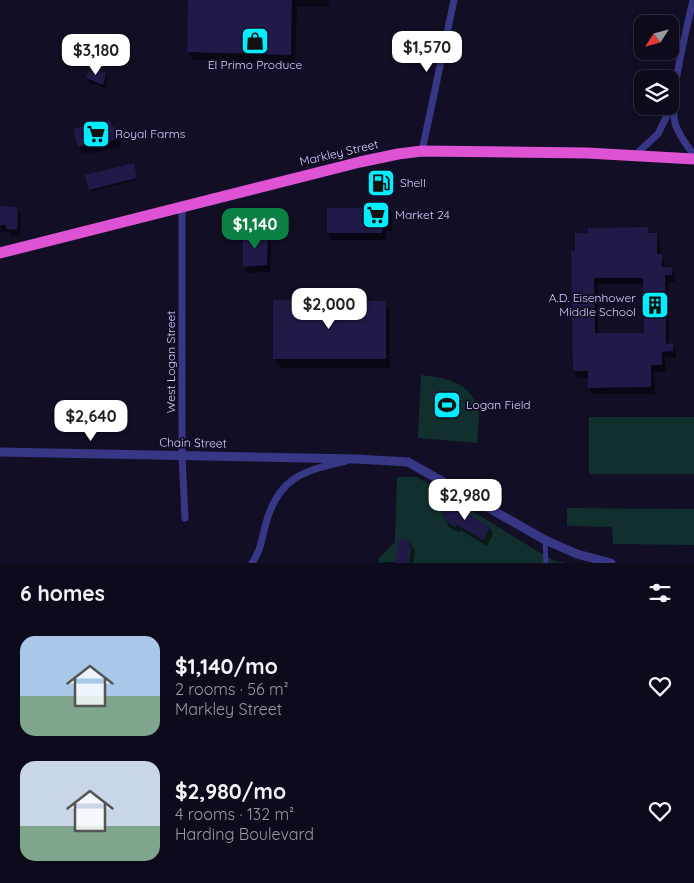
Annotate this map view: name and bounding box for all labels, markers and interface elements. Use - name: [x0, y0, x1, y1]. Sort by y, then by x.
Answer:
- north arrow: [634, 15, 679, 60]
- map controls: [634, 15, 679, 115]
- shop icon: El Primo Produce: [240, 26, 270, 56]
- pin: $1,570: [386, 30, 468, 73]
- pin: $3,180: [55, 34, 137, 76]
- text: $1,570: [403, 37, 451, 57]
- text: $3,180: [73, 40, 119, 60]
- place label: El Primo Produce: [208, 57, 303, 72]
- button: layers: [634, 70, 679, 115]
- supermarket icon: Royal Farms: [81, 119, 111, 149]
- place label: Royal Farms: [115, 126, 186, 141]
- street label: Markley Street: [298, 136, 380, 169]
- fuel station icon: Shell: [366, 168, 396, 198]
- place label: Shell: [400, 175, 426, 190]
- supermarket icon: Market 24: [361, 200, 391, 230]
- place label: Market 24: [395, 207, 450, 222]
- pin: $1,140: [214, 208, 296, 250]
- text: $1,140: [233, 214, 277, 234]
- pin: $2,000: [288, 288, 370, 330]
- place label: A.D. Eisenhower Middle School: [549, 290, 636, 319]
- building icon: A.D. Eisenhower Middle School: [640, 290, 670, 320]
- text: $2,000: [303, 294, 355, 314]
- street label: West Logan Street: [163, 311, 178, 413]
- sports icon: Logan Field: [432, 390, 462, 420]
- place label: Logan Field: [466, 397, 531, 412]
- pin: $2,640: [50, 400, 132, 442]
- text: $2,640: [65, 406, 117, 426]
- street label: Chain Street: [159, 434, 227, 451]
- pin: $2,980: [424, 478, 506, 521]
- text: $2,980: [440, 485, 490, 505]
- icon: filters: [646, 579, 674, 607]
- text: 6 homes: [20, 580, 105, 606]
- text: $1,140/mo: [175, 653, 278, 679]
- icon: home: [60, 656, 120, 716]
- icon: heart: [646, 672, 674, 700]
- text: 2 rooms · 56 m²: [175, 679, 289, 699]
- text: Markley Street: [175, 699, 282, 719]
- text: $2,980/mo: [175, 778, 286, 804]
- icon: home: [60, 781, 120, 841]
- icon: heart: [646, 797, 674, 825]
- text: 4 rooms · 132 m²: [175, 804, 294, 824]
- text: Harding Boulevard: [175, 824, 314, 844]

